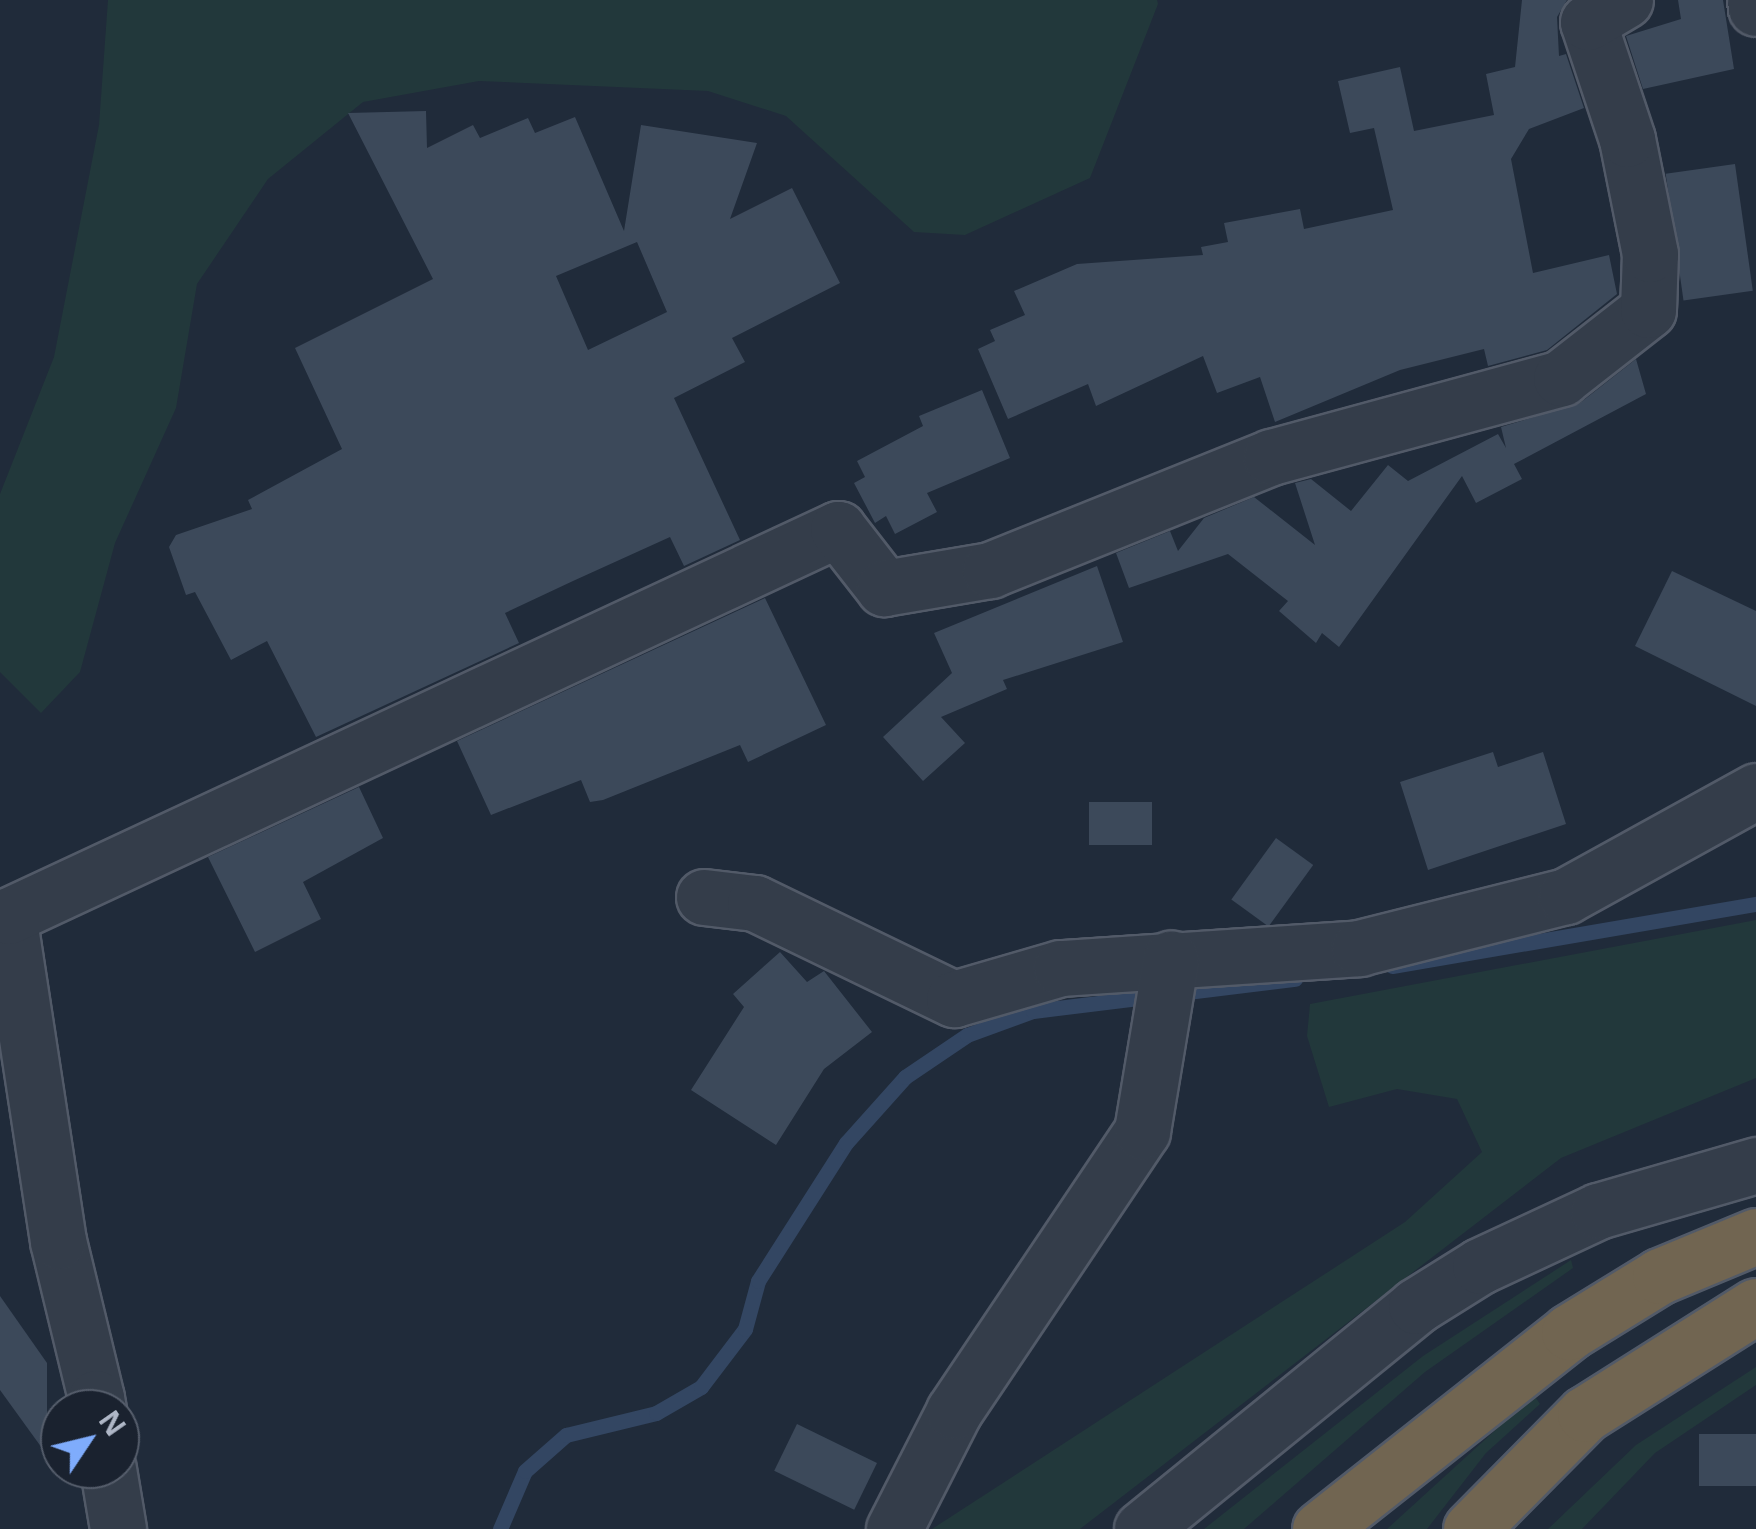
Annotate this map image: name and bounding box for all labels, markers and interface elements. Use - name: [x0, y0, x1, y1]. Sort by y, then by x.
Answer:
- north arrow: [40, 1389, 140, 1489]
- text: N: [91, 1403, 135, 1443]

